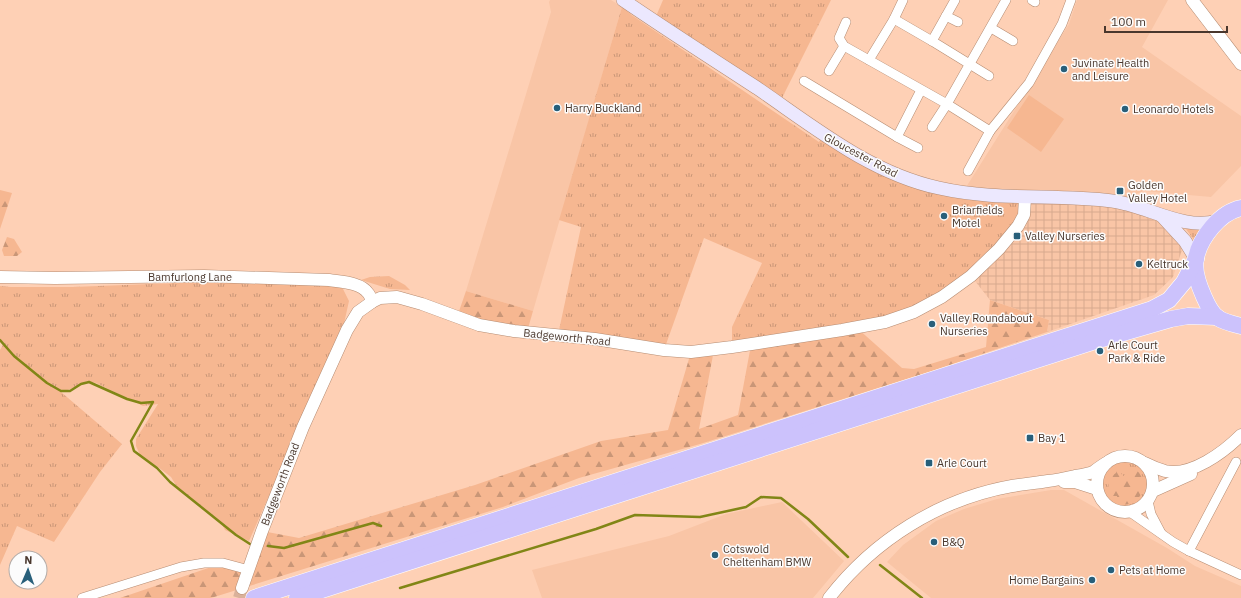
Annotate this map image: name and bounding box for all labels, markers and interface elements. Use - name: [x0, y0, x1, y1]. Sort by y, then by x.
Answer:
- scale bar: [1105, 8, 1227, 34]
- text: 100 m: [1111, 14, 1146, 29]
- place label: Juvinate Health and Leisure: [1072, 56, 1149, 83]
- marker: Juvinate Health and Leisure: [1059, 64, 1069, 74]
- place label: Harry Buckland: [565, 101, 641, 115]
- place label: Leonardo Hotels: [1133, 102, 1214, 116]
- marker: Harry Buckland: [552, 103, 562, 113]
- marker: Leonardo Hotels: [1120, 104, 1130, 114]
- street label: Gloucester Road: [822, 130, 900, 180]
- place label: Golden Valley Hotel: [1128, 178, 1187, 205]
- marker: Golden Valley Hotel: [1115, 186, 1125, 196]
- place label: Briarfields Motel: [952, 203, 1003, 230]
- marker: Briarfields Motel: [939, 211, 949, 221]
- place label: Valley Nurseries: [1025, 229, 1105, 243]
- marker: Valley Nurseries: [1012, 231, 1022, 241]
- place label: Keltruck: [1147, 257, 1188, 271]
- marker: Keltruck: [1134, 259, 1144, 269]
- street label: Bamfurlong Lane: [148, 270, 232, 284]
- place label: Valley Roundabout Nurseries: [940, 311, 1033, 338]
- marker: Valley Roundabout Nurseries: [927, 319, 937, 329]
- street label: Badgeworth Road: [523, 325, 611, 349]
- place label: Arle Court Park & Ride: [1108, 338, 1165, 365]
- marker: Arle Court Park & Ride: [1095, 346, 1105, 356]
- place label: Bay 1: [1038, 431, 1066, 445]
- marker: Bay 1: [1025, 433, 1035, 443]
- street label: Badgeworth Road: [258, 441, 302, 527]
- place label: Arle Court: [937, 456, 987, 470]
- marker: Arle Court: [924, 458, 934, 468]
- place label: B&Q: [942, 535, 965, 549]
- marker: B&Q: [929, 537, 939, 547]
- place label: Cotswold Cheltenham BMW: [723, 542, 812, 569]
- north arrow: [8, 550, 48, 590]
- marker: Cotswold Cheltenham BMW: [710, 550, 720, 560]
- text: N: [24, 553, 33, 567]
- place label: Pets at Home: [1119, 563, 1185, 577]
- marker: Pets at Home: [1106, 565, 1116, 575]
- place label: Home Bargains: [1009, 573, 1084, 587]
- marker: Home Bargains: [1087, 575, 1097, 585]

